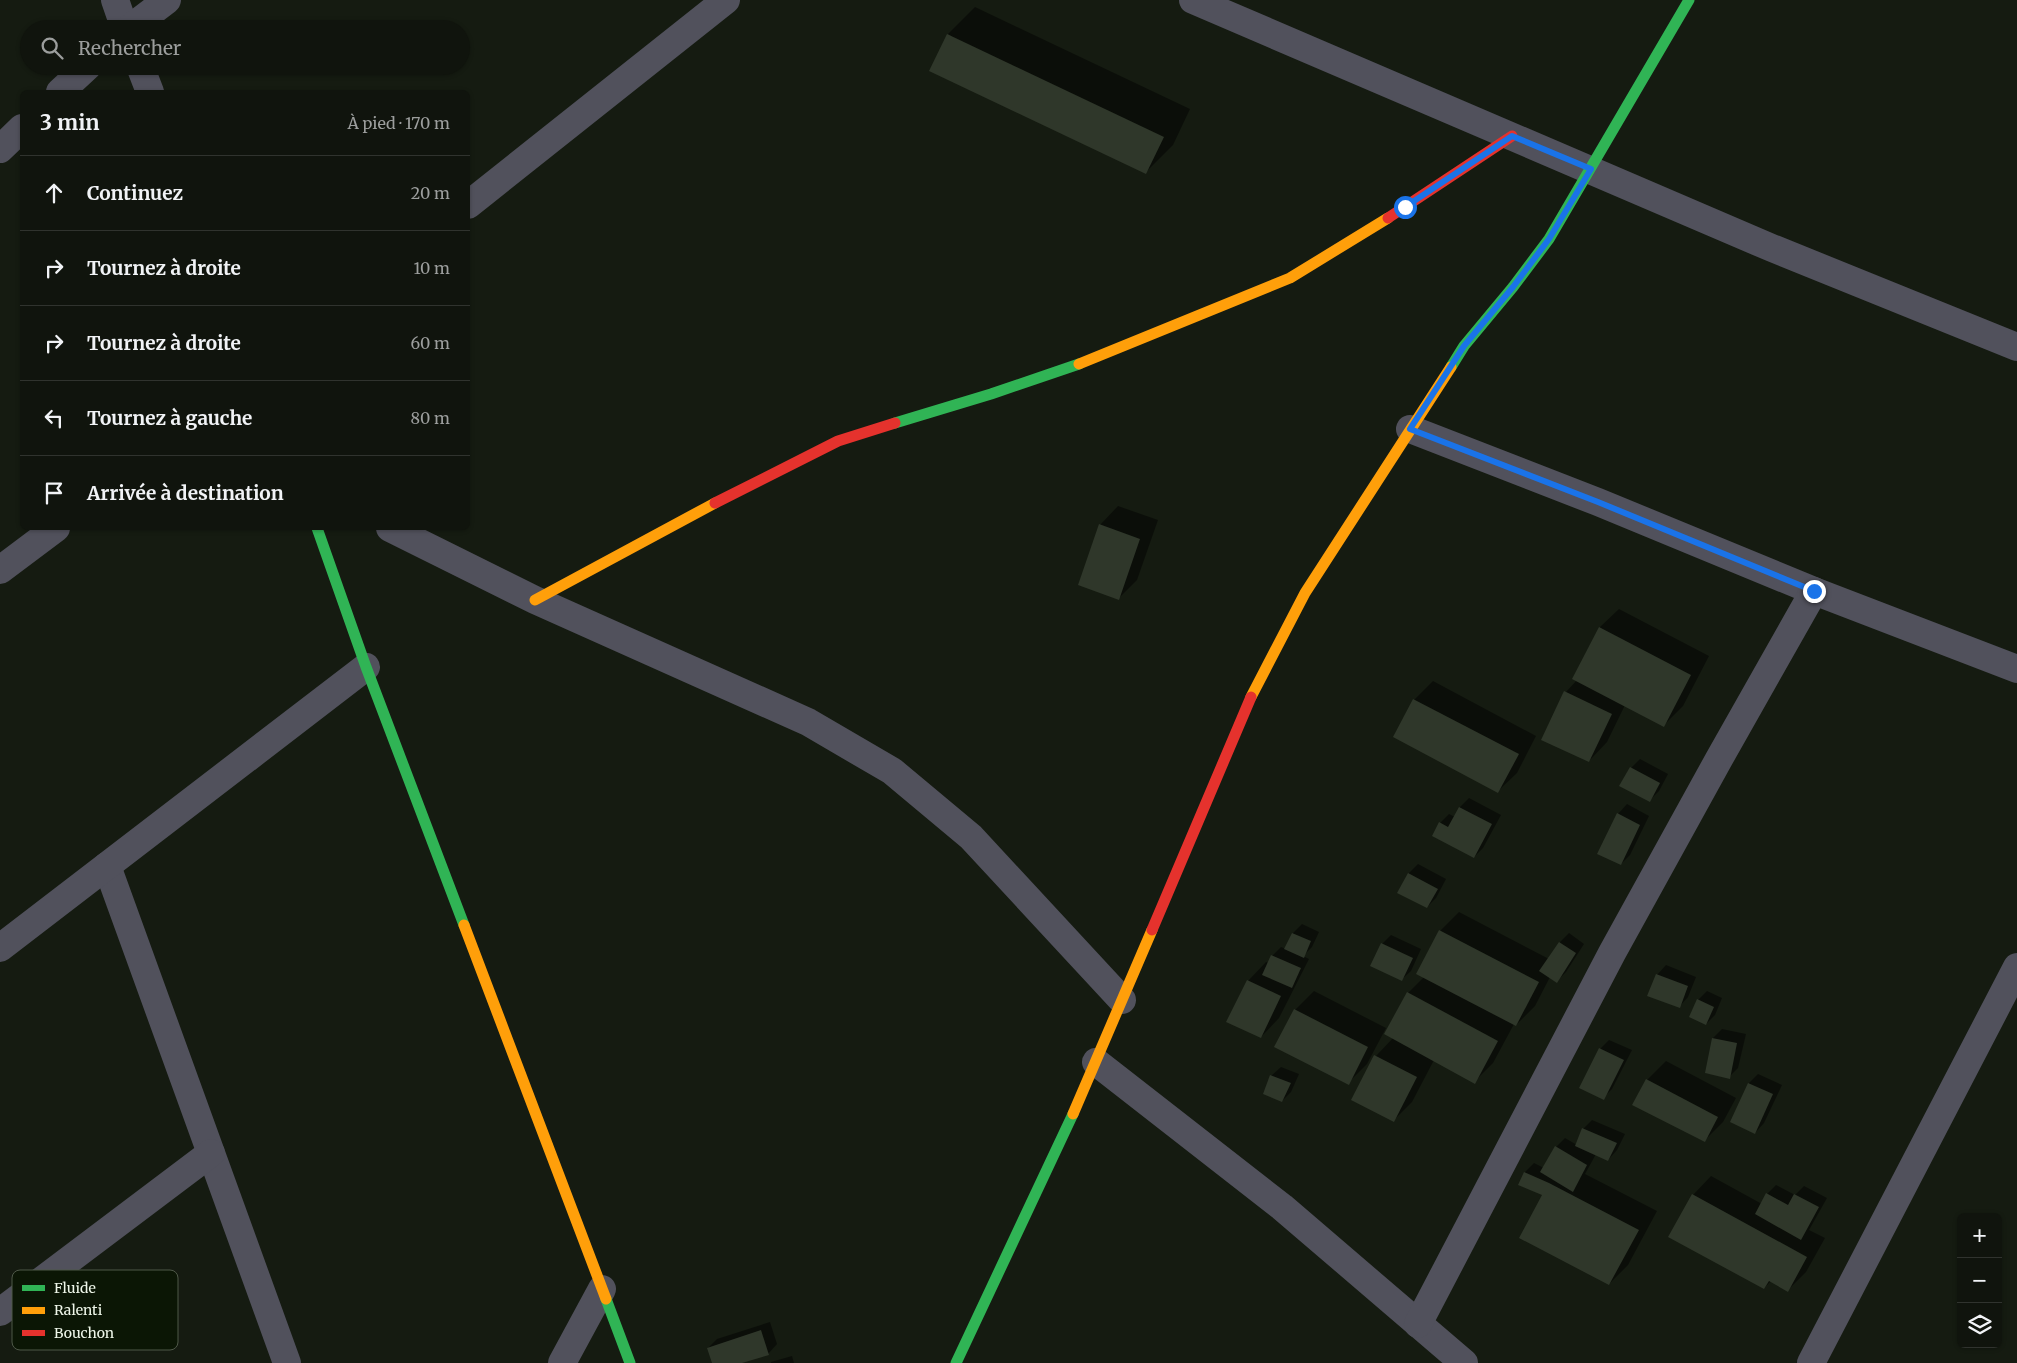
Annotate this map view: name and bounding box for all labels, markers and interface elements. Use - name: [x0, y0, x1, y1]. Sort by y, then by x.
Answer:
- search box: [20, 20, 470, 75]
- icon: search: [38, 34, 66, 62]
- text: Rechercher: [78, 36, 181, 60]
- text: 3 min: [40, 109, 99, 136]
- text: À pied · 170 m: [347, 113, 450, 133]
- icon: ahead: [40, 179, 68, 207]
- text: Continuez: [87, 181, 183, 205]
- text: 20 m: [411, 183, 450, 203]
- route start: [1394, 196, 1417, 219]
- icon: right: [40, 254, 68, 282]
- text: Tournez à droite: [87, 256, 241, 280]
- text: 10 m: [413, 258, 450, 278]
- icon: right: [40, 329, 68, 357]
- text: Tournez à droite: [87, 331, 241, 355]
- text: 60 m: [410, 333, 450, 353]
- icon: left: [40, 404, 68, 432]
- text: Tournez à gauche: [87, 406, 252, 430]
- text: 80 m: [411, 408, 450, 428]
- icon: arrive: [40, 479, 68, 507]
- text: Arrivée à destination: [87, 481, 284, 505]
- route end: [1803, 580, 1826, 603]
- map controls: [1957, 1213, 2002, 1348]
- button: +: [1957, 1213, 2002, 1258]
- button: −: [1957, 1258, 2002, 1303]
- legend: [12, 1270, 178, 1350]
- text: Fluide: [54, 1279, 96, 1297]
- text: Ralenti: [54, 1301, 103, 1319]
- button: layers: [1957, 1303, 2002, 1348]
- text: Bouchon: [54, 1324, 114, 1342]

